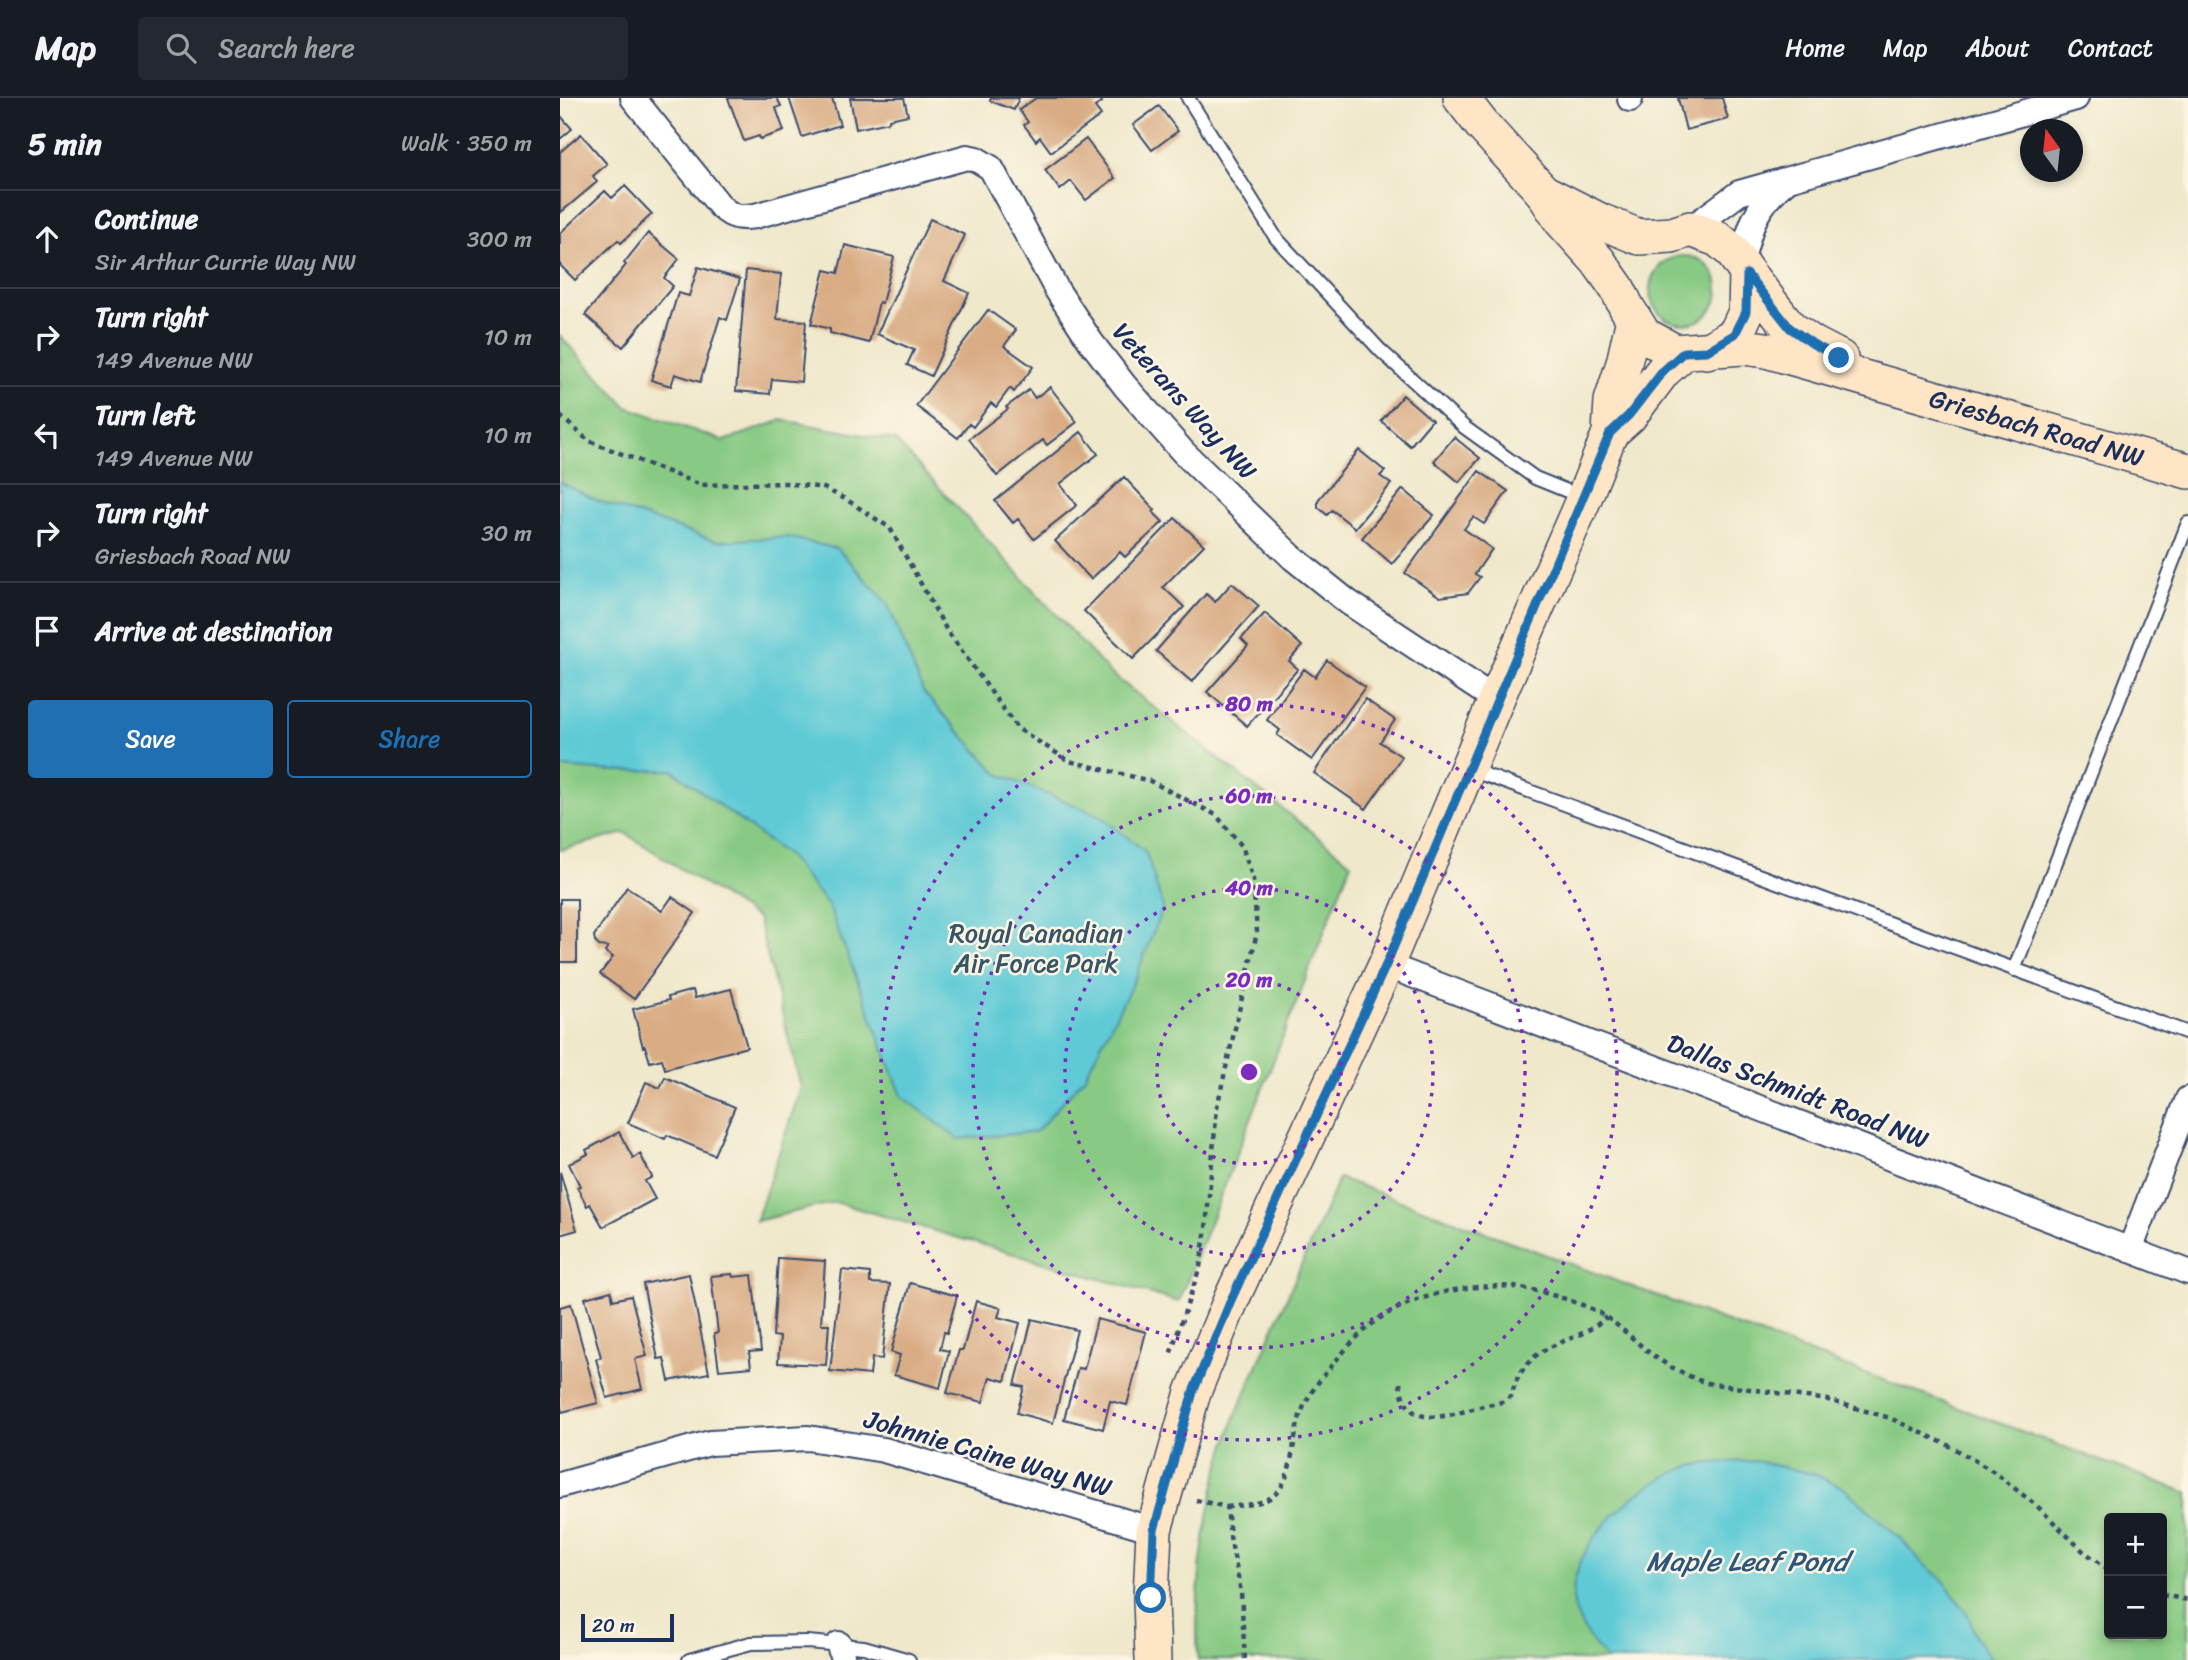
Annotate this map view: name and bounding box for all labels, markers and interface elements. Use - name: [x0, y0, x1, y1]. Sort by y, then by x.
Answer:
- search box: [138, 17, 628, 80]
- text: Map: [35, 19, 96, 77]
- text: Search here: [218, 25, 355, 71]
- text: Home: [1785, 27, 1845, 69]
- text: Map: [1883, 27, 1927, 69]
- text: About: [1965, 27, 2030, 69]
- text: Contact: [2068, 27, 2153, 69]
- icon: search: [162, 29, 200, 67]
- text: 5 min: [28, 117, 102, 171]
- north arrow: [2020, 119, 2083, 182]
- text: Walk · 350 m: [401, 123, 532, 164]
- text: Continue: [95, 196, 198, 242]
- text: 300 m: [467, 219, 532, 260]
- icon: ahead: [28, 220, 66, 258]
- text: Sir Arthur Currie Way NW: [95, 242, 356, 283]
- text: Turn right: [95, 294, 208, 340]
- street label: Veterans Way NW: [1101, 311, 1269, 491]
- text: 10 m: [484, 317, 532, 358]
- icon: right: [28, 318, 66, 356]
- text: 149 Avenue NW: [95, 340, 253, 381]
- route end: [1823, 342, 1854, 373]
- street label: Griesbach Road NW: [1924, 375, 2150, 480]
- text: Turn left: [95, 392, 195, 438]
- text: 10 m: [484, 415, 532, 456]
- icon: left: [28, 416, 66, 454]
- text: 149 Avenue NW: [95, 438, 253, 479]
- text: Turn right: [95, 490, 208, 536]
- text: 30 m: [481, 513, 532, 554]
- icon: right: [28, 514, 66, 552]
- text: Griesbach Road NW: [95, 536, 291, 577]
- text: Arrive at destination: [95, 608, 332, 654]
- icon: arrive: [28, 612, 66, 650]
- text: 80 m: [1224, 685, 1274, 723]
- button: Save: [28, 700, 273, 778]
- button: Share: [287, 700, 532, 778]
- text: 60 m: [1225, 777, 1273, 815]
- text: 40 m: [1224, 869, 1274, 907]
- park label: Royal Canadian Air Force Park: [949, 910, 1123, 986]
- text: 20 m: [1225, 961, 1273, 999]
- street label: Dallas Schmidt Road NW: [1660, 1020, 1936, 1162]
- centre of rings: [1237, 1060, 1261, 1084]
- street label: Johnnie Caine Way NW: [858, 1395, 1118, 1511]
- map controls: [2104, 1513, 2167, 1639]
- button: +: [2104, 1513, 2167, 1576]
- water label: Maple Leaf Pond: [1646, 1537, 1855, 1586]
- button: −: [2104, 1576, 2167, 1639]
- route start: [1135, 1582, 1166, 1613]
- text: 20 m: [592, 1609, 635, 1642]
- scale bar: [581, 1611, 674, 1643]

